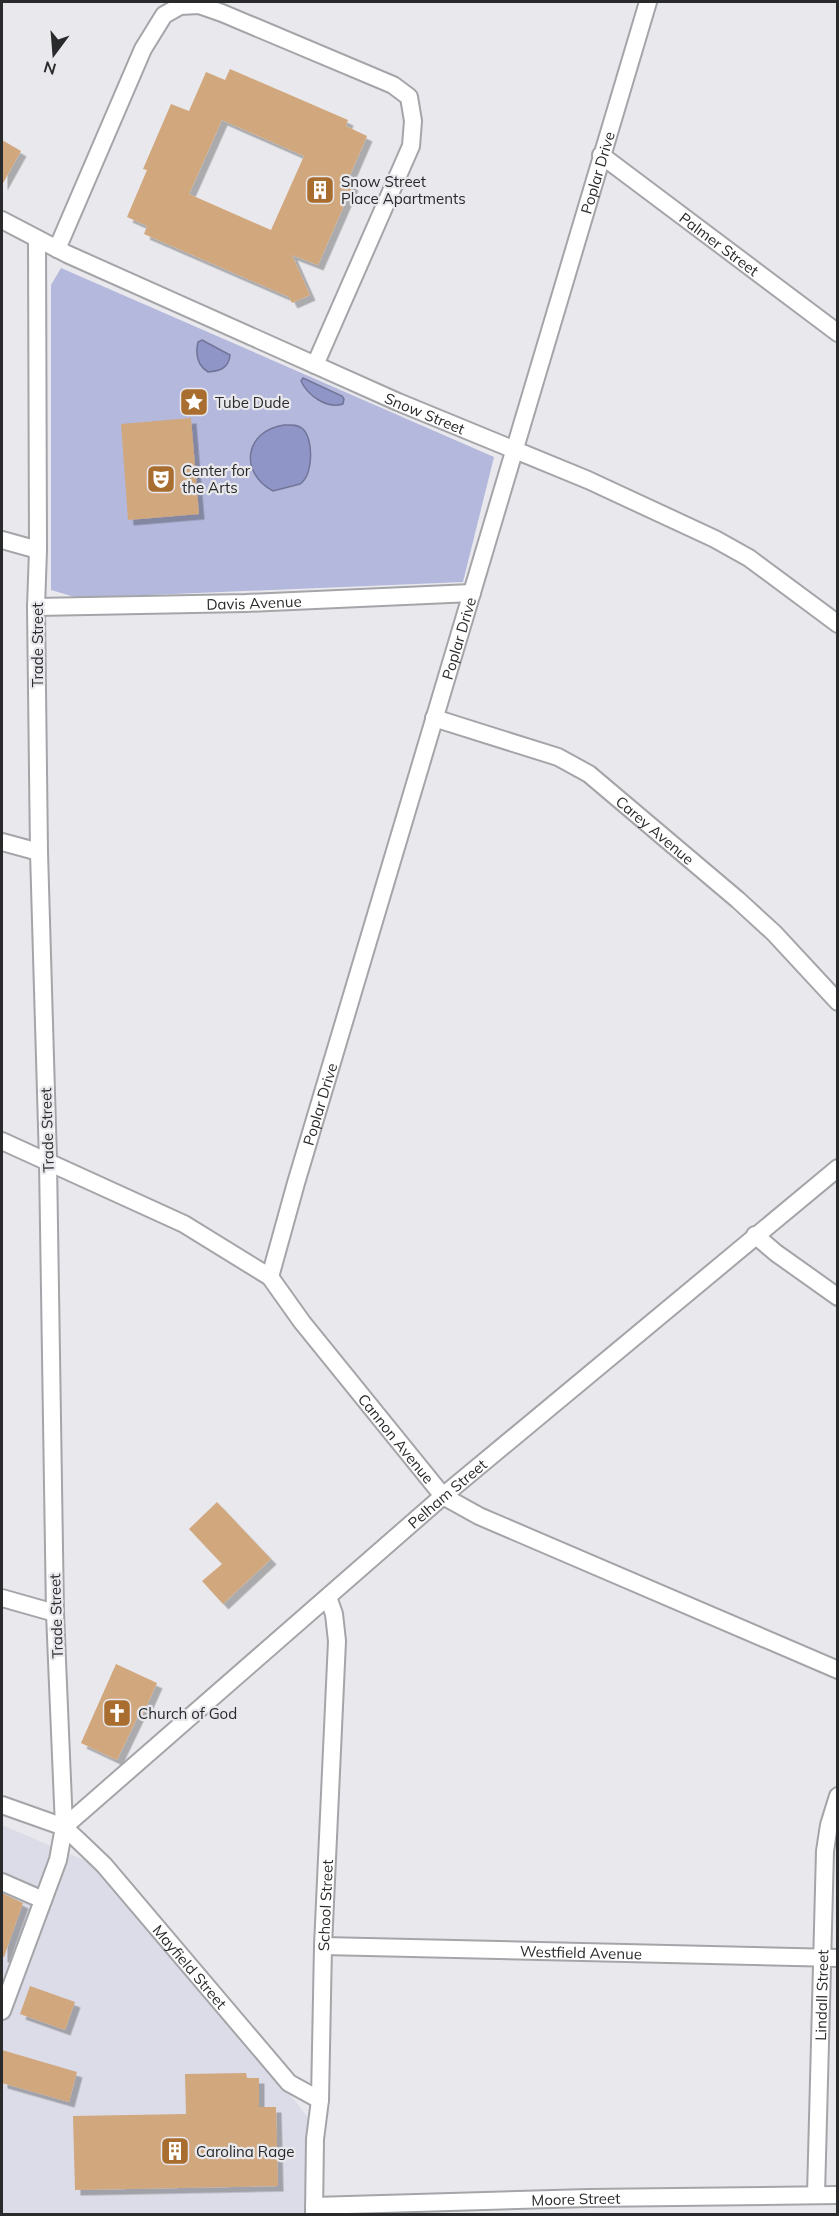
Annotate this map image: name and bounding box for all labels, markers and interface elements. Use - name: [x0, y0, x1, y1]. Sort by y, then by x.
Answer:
- north arrow: [24, 24, 84, 84]
- text: N: [41, 57, 58, 80]
- street label: Poplar Drive: [576, 129, 618, 216]
- place label: Snow Street Place Apartments: [341, 172, 466, 208]
- building icon: Snow Street Place Apartments: [304, 174, 336, 206]
- street label: Palmer Street: [676, 208, 763, 280]
- place icon: Tube Dude: [178, 386, 210, 418]
- street label: Snow Street: [382, 388, 468, 438]
- place label: Tube Dude: [215, 393, 290, 412]
- place label: Center for the Arts: [182, 461, 251, 497]
- theatre icon: Center for the Arts: [145, 463, 177, 495]
- street label: Davis Avenue: [206, 591, 302, 613]
- street label: Poplar Drive: [437, 595, 480, 682]
- street label: Trade Street: [28, 603, 47, 687]
- street label: Carey Avenue: [612, 791, 698, 868]
- street label: Poplar Drive: [298, 1060, 341, 1148]
- street label: Trade Street: [36, 1087, 58, 1173]
- street label: Cannon Avenue: [354, 1390, 438, 1487]
- street label: Pelham Street: [404, 1454, 490, 1532]
- street label: Trade Street: [45, 1573, 67, 1659]
- church icon: Church of God: [101, 1697, 133, 1729]
- place label: Church of God: [138, 1704, 237, 1723]
- street label: School Street: [313, 1859, 336, 1951]
- street label: Mayfield Street: [149, 1920, 231, 2013]
- street label: Westfield Avenue: [520, 1941, 642, 1963]
- street label: Lindall Street: [811, 1949, 832, 2041]
- building icon: Carolina Rage: [159, 2135, 191, 2167]
- place label: Carolina Rage: [196, 2142, 294, 2161]
- street label: Moore Street: [531, 2188, 621, 2209]

